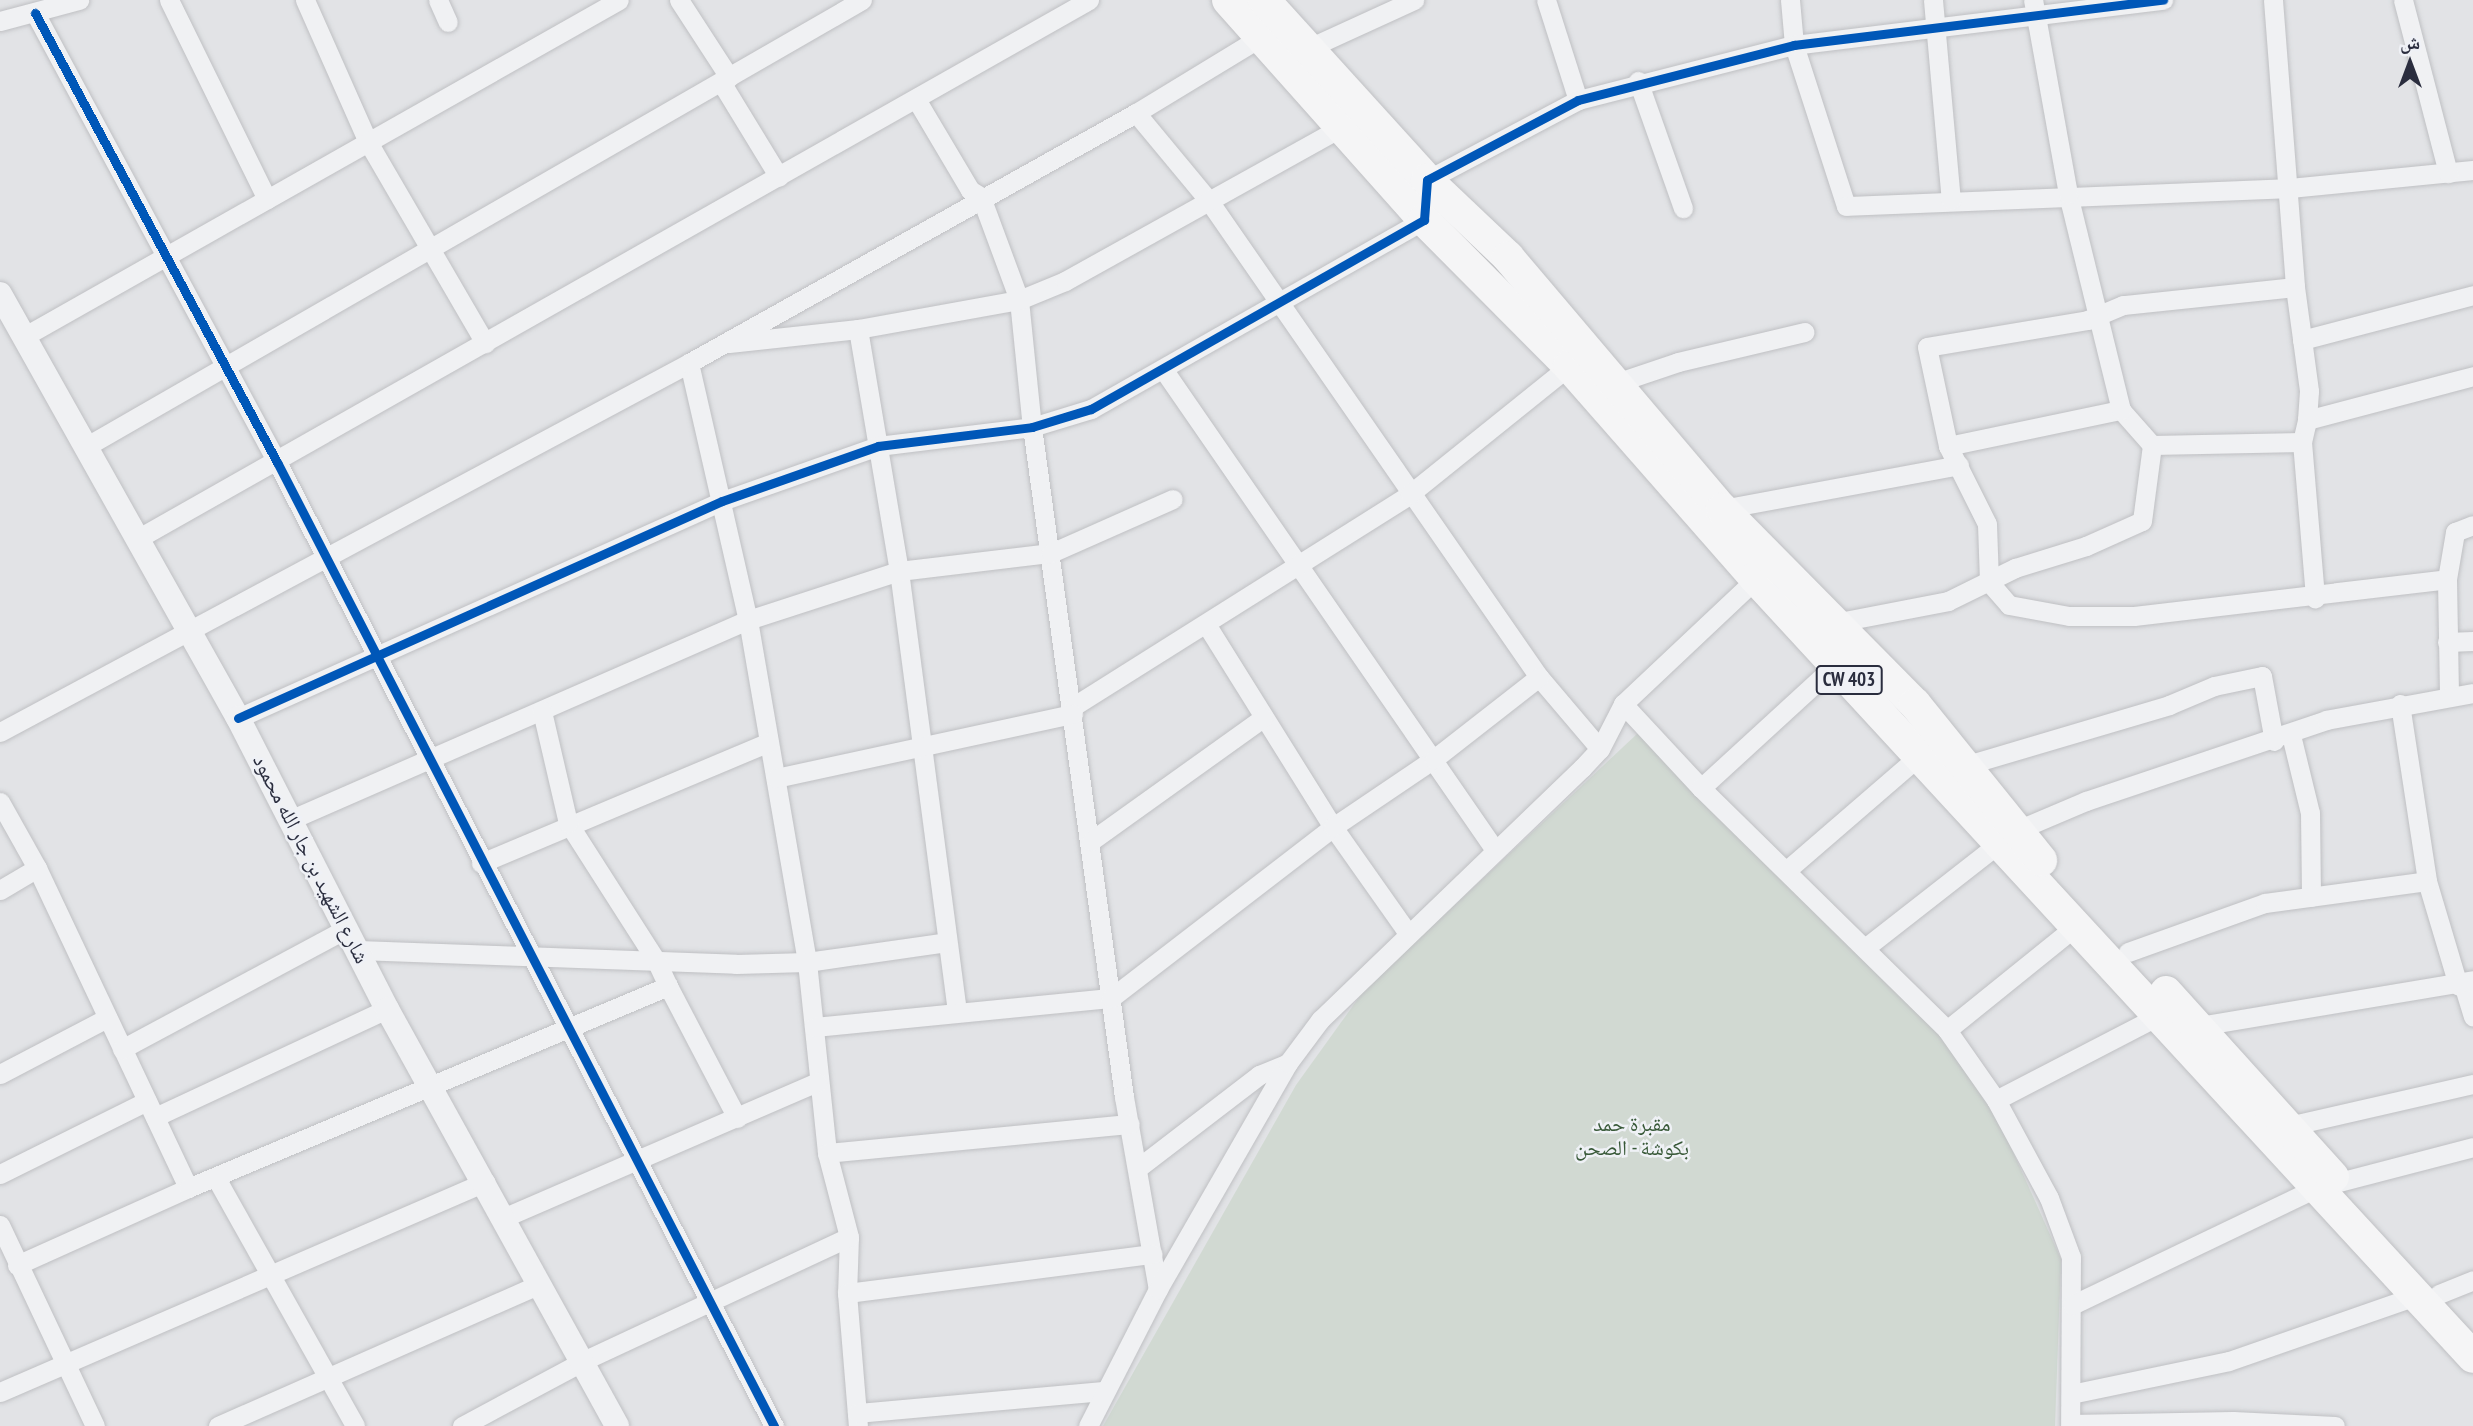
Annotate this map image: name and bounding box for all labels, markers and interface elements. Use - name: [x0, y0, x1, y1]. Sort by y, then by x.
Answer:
- north arrow: [2375, 28, 2445, 98]
- text: ش: [2400, 30, 2420, 54]
- road number: CW 403: [1814, 664, 1884, 695]
- street label: شارع الشهيد بن جار الله محمود: [247, 750, 375, 968]
- park label: مقبرة حمد بكوشة - الصحن: [1574, 1111, 1690, 1161]

